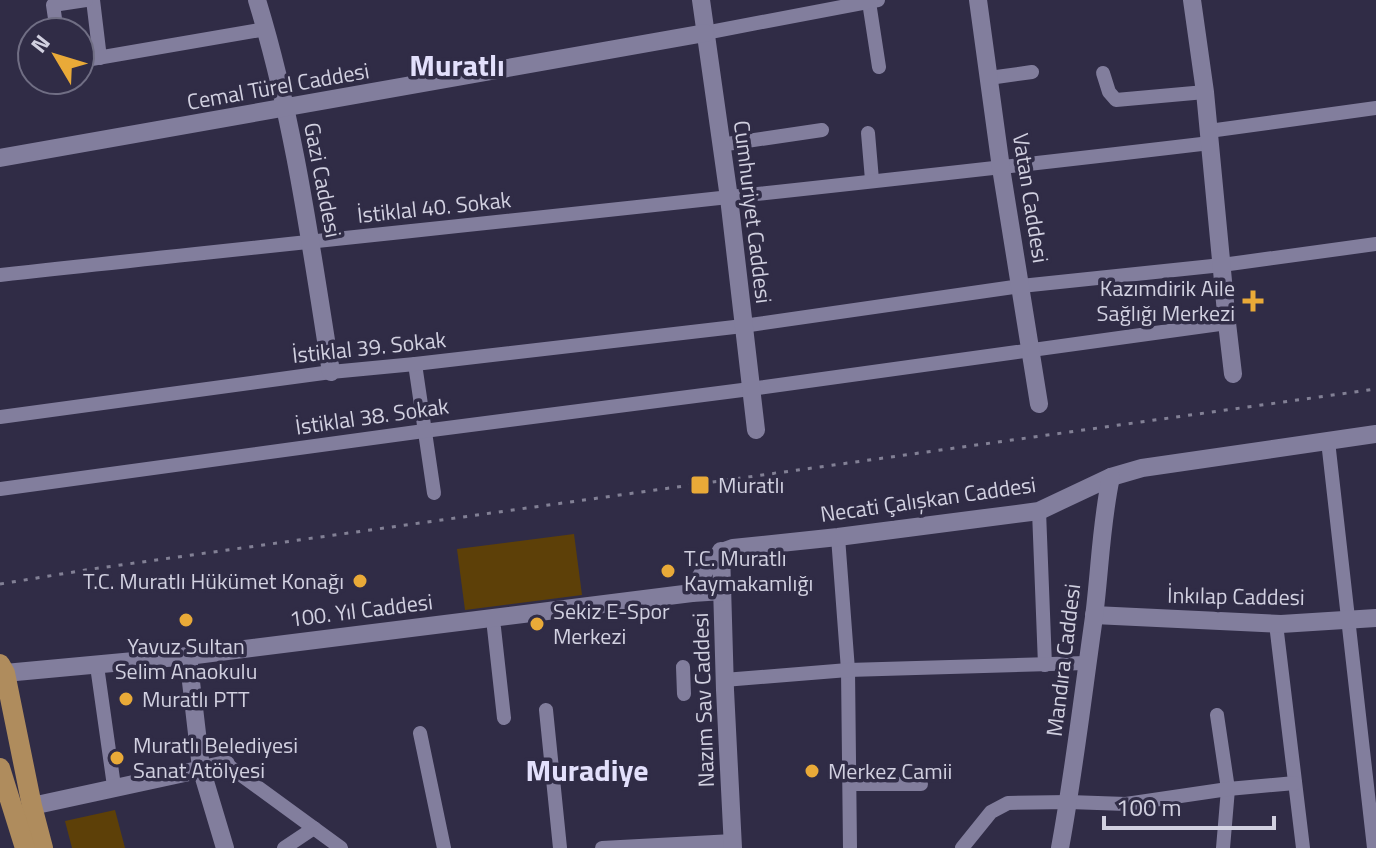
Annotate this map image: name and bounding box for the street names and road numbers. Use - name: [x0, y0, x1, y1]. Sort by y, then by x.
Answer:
- street label: Cemal Türel Caddesi: [184, 53, 372, 119]
- street label: Gazi Caddesi: [295, 119, 351, 241]
- street label: Cumhuriyet Caddesi: [725, 119, 781, 305]
- street label: Vatan Caddesi: [1004, 131, 1058, 265]
- street label: İstiklal 40. Sokak: [355, 182, 513, 232]
- street label: İstiklal 39. Sokak: [290, 322, 448, 372]
- street label: İstiklal 38. Sokak: [293, 388, 451, 444]
- street label: Necati Çalışkan Caddesi: [818, 467, 1038, 531]
- street label: İnkılap Caddesi: [1167, 578, 1305, 614]
- street label: Mandıra Caddesi: [1037, 582, 1089, 738]
- street label: 100. Yıl Caddesi: [287, 584, 435, 636]
- street label: Nazım Sav Caddesi: [683, 612, 723, 788]

